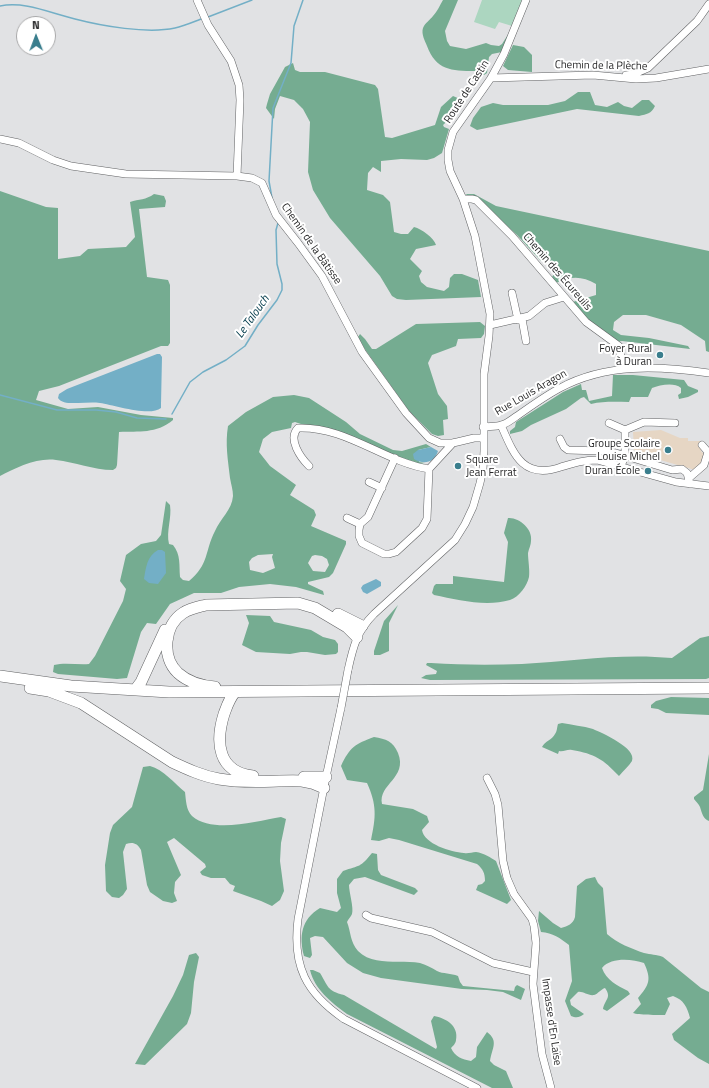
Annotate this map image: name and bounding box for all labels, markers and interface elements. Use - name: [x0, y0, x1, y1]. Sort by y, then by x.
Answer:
- north arrow: [16, 16, 56, 56]
- text: N: [32, 17, 40, 33]
- street label: Route de Castin: [442, 58, 492, 126]
- street label: Chemin de la Plèche: [555, 59, 647, 73]
- street label: Chemin de la Bâtisse: [278, 201, 344, 287]
- street label: Chemin des Écureuils: [520, 231, 594, 313]
- water label: Le Talouch: [233, 293, 273, 341]
- place label: Foyer Rural à Duran: [599, 342, 652, 368]
- marker: Foyer Rural à Duran: [655, 350, 665, 360]
- street label: Rue Louis Aragon: [493, 367, 569, 419]
- place label: Groupe Scolaire Louise Michel: [588, 437, 660, 463]
- marker: Groupe Scolaire Louise Michel: [663, 445, 673, 455]
- place label: Square Jean Ferrat: [466, 453, 517, 479]
- marker: Square Jean Ferrat: [453, 461, 463, 471]
- place label: Duran École: [585, 464, 640, 478]
- marker: Duran École: [643, 466, 653, 476]
- street label: Impasse d'En Laïse: [538, 978, 564, 1066]

